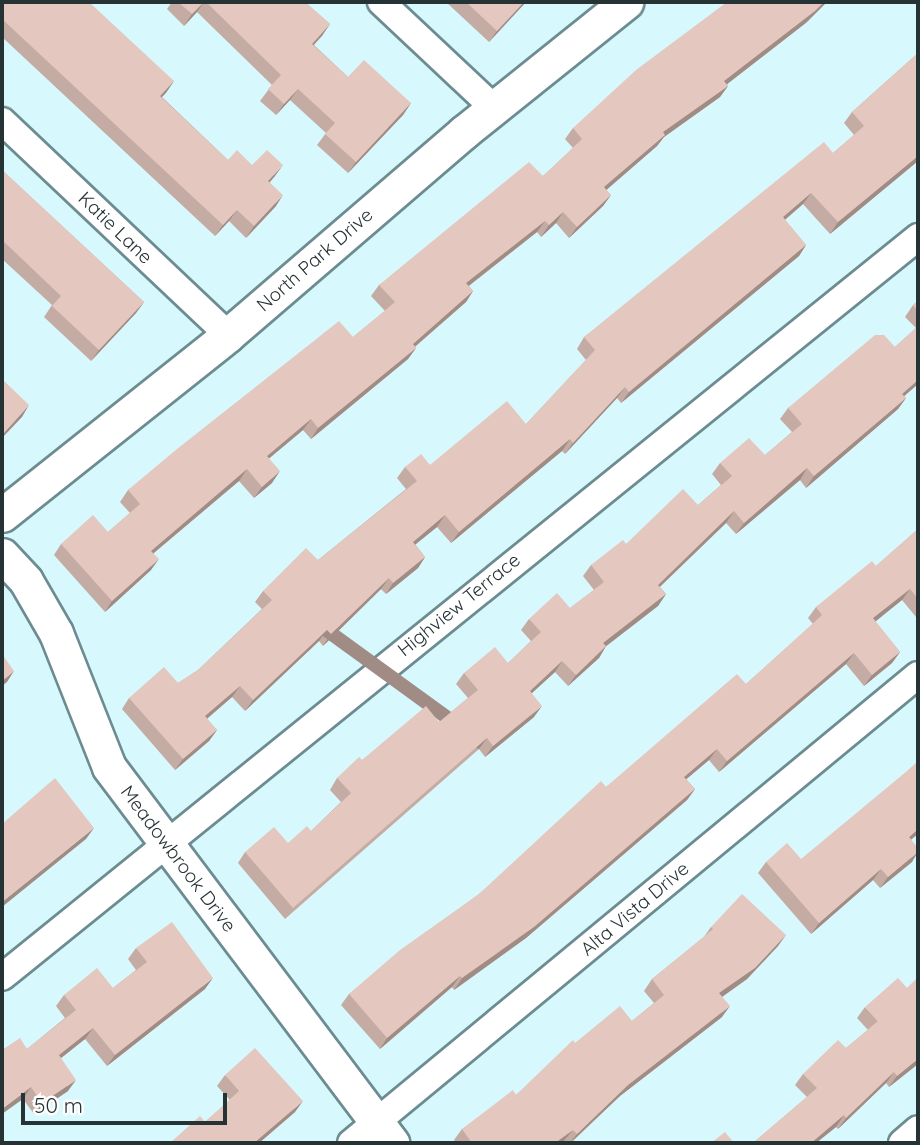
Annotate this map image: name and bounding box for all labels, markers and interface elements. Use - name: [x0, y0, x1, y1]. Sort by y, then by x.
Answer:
- street label: Katie Lane: [73, 187, 157, 269]
- street label: North Park Drive: [252, 203, 378, 317]
- street label: Highview Terrace: [393, 549, 525, 661]
- street label: Meadowbrook Drive: [115, 781, 241, 937]
- street label: Alta Vista Drive: [576, 857, 694, 961]
- scale bar: [24, 1078, 231, 1122]
- text: 50 m: [34, 1092, 83, 1118]

